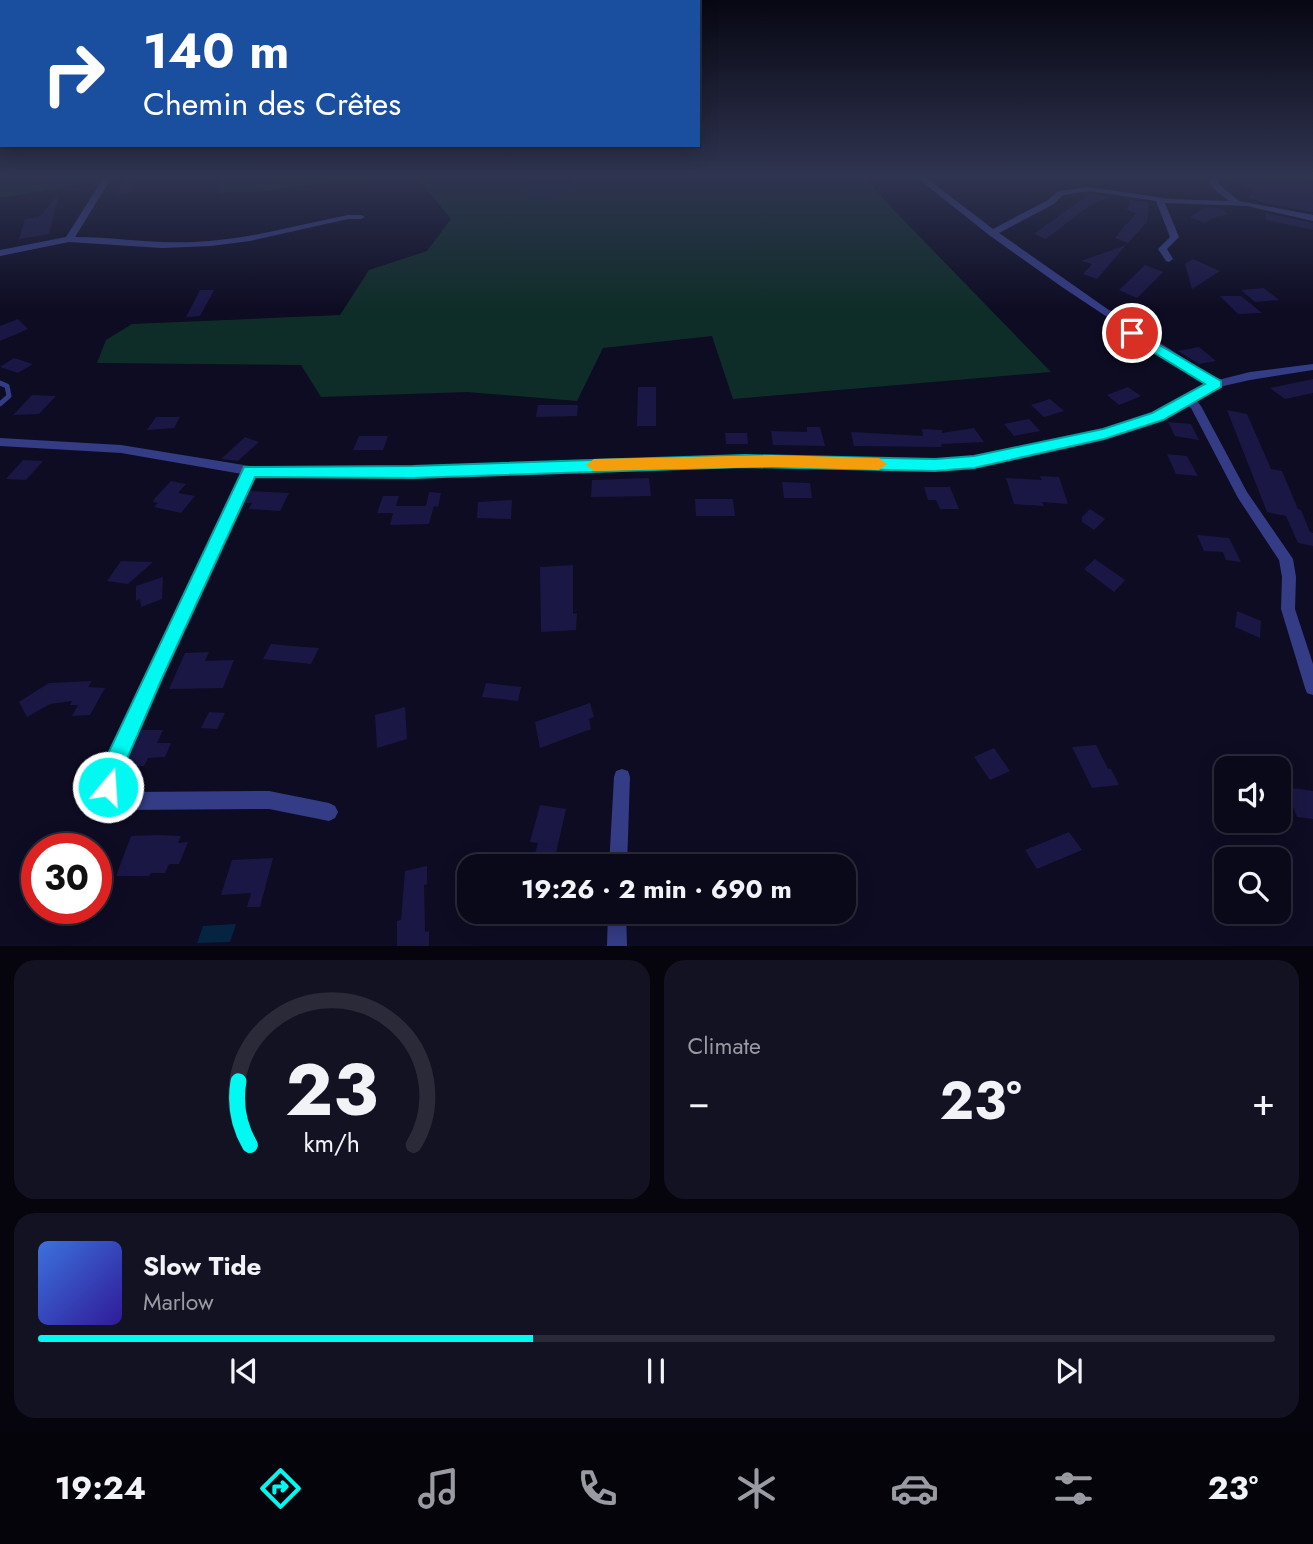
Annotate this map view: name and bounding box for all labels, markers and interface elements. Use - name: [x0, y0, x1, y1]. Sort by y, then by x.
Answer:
- text: 140 m: [143, 16, 289, 86]
- icon: right: [28, 28, 119, 119]
- text: Chemin des Crêtes: [143, 81, 401, 127]
- pin: [1102, 303, 1162, 363]
- icon: arrive: [1113, 314, 1151, 352]
- position arrow: [71, 750, 145, 824]
- map controls: [1214, 756, 1291, 924]
- button: sound: [1214, 756, 1291, 833]
- speed limit sign: 30: [21, 833, 112, 924]
- button: search: [1214, 847, 1291, 924]
- text: 19:26 · 2 min · 690 m: [521, 870, 792, 908]
- text: Climate: [688, 1029, 761, 1063]
- text: 23: [285, 1038, 378, 1143]
- text: 23°: [940, 1063, 1022, 1139]
- text: −: [688, 1074, 710, 1129]
- text: +: [1252, 1074, 1275, 1129]
- text: km/h: [303, 1125, 360, 1161]
- text: Slow Tide: [143, 1247, 262, 1285]
- text: Marlow: [143, 1285, 214, 1319]
- icon: previous: [225, 1352, 263, 1390]
- icon: pause: [637, 1352, 675, 1390]
- icon: next: [1050, 1352, 1088, 1390]
- icon: directions: [256, 1464, 305, 1513]
- icon: music: [414, 1464, 463, 1513]
- icon: phone: [573, 1464, 622, 1513]
- icon: climate: [732, 1464, 781, 1513]
- icon: car: [890, 1464, 939, 1513]
- icon: filters: [1049, 1464, 1098, 1513]
- text: 19:24: [55, 1465, 146, 1511]
- text: 23°: [1208, 1465, 1258, 1511]

